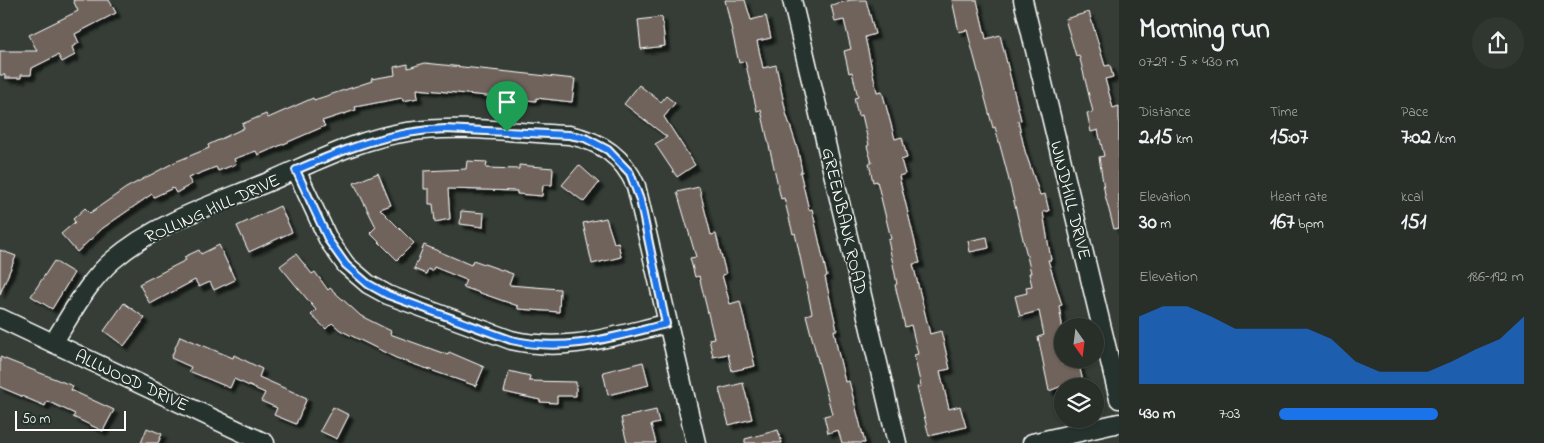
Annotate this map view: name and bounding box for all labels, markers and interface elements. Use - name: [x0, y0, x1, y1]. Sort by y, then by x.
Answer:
- text: Morning run: [1139, 10, 1270, 51]
- button: share: [1472, 17, 1524, 69]
- text: 07:29 · 5 × 430 m: [1139, 50, 1239, 74]
- pin: [486, 81, 528, 132]
- icon: arrive: [493, 88, 521, 116]
- text: Distance: [1139, 102, 1191, 123]
- text: Time: [1270, 102, 1298, 123]
- text: Pace: [1401, 102, 1428, 123]
- text: 2.15: [1139, 123, 1172, 153]
- text: 15:07: [1270, 123, 1308, 153]
- text: 7:02: [1401, 123, 1431, 153]
- text: km: [1172, 129, 1193, 150]
- text: /km: [1431, 129, 1456, 150]
- street label: WINDHILL DRIVE: [1042, 138, 1096, 263]
- street label: GREENBANK ROAD: [814, 145, 873, 297]
- street label: ROLLING HILL DRIVE: [141, 168, 285, 251]
- text: Elevation: [1139, 187, 1190, 208]
- text: Heart rate: [1270, 187, 1327, 208]
- text: kcal: [1401, 187, 1423, 208]
- text: 30: [1139, 208, 1157, 238]
- text: 167: [1270, 208, 1295, 238]
- text: 151: [1401, 208, 1426, 238]
- text: m: [1157, 214, 1171, 235]
- text: bpm: [1295, 214, 1324, 235]
- text: Elevation: [1139, 265, 1198, 289]
- text: 186–192 m: [1467, 265, 1524, 289]
- north arrow: [1054, 318, 1104, 368]
- map controls: [1054, 318, 1104, 428]
- street label: ALLWOOD DRIVE: [70, 344, 192, 420]
- button: layers: [1054, 378, 1104, 428]
- text: 430 m: [1139, 402, 1176, 426]
- text: 7:03: [1219, 402, 1240, 426]
- scale bar: [15, 408, 126, 431]
- text: 50 m: [22, 409, 50, 430]

